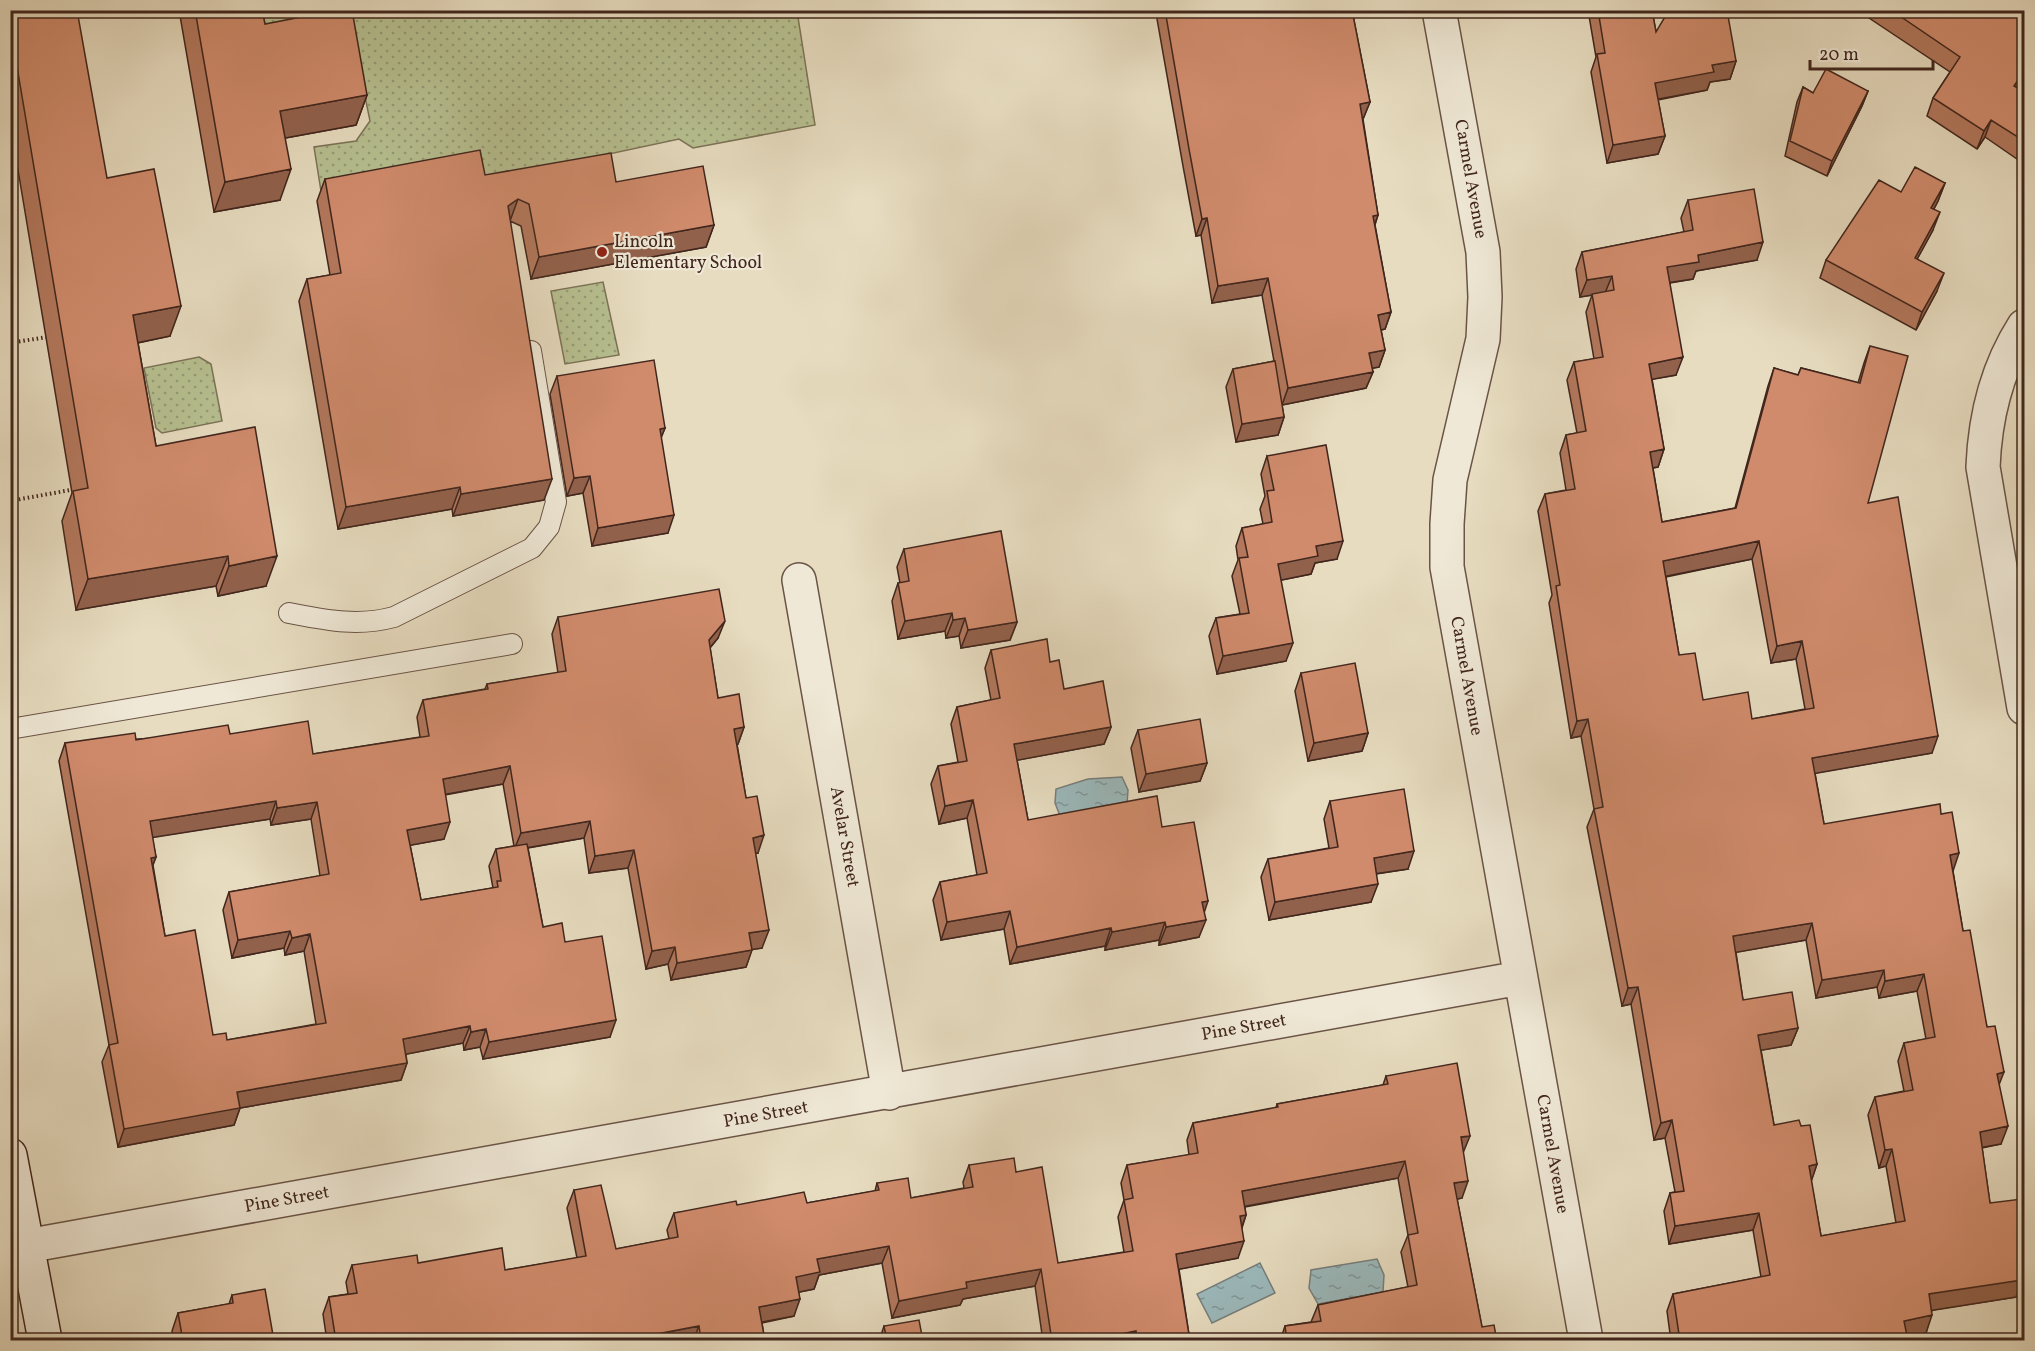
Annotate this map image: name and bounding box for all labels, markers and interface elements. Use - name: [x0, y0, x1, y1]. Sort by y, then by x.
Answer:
- scale bar: [1810, 33, 1933, 71]
- text: 20 m: [1819, 43, 1859, 68]
- street label: Carmel Avenue: [1447, 117, 1493, 241]
- place label: Lincoln Elementary School: [614, 230, 762, 276]
- marker: Lincoln Elementary School: [595, 245, 609, 259]
- street label: Carmel Avenue: [1443, 614, 1489, 738]
- street label: Avelar Street: [823, 785, 865, 889]
- street label: Pine Street: [1200, 1008, 1288, 1048]
- street label: Carmel Avenue: [1529, 1092, 1575, 1216]
- street label: Pine Street: [722, 1095, 810, 1135]
- street label: Pine Street: [243, 1180, 331, 1220]

